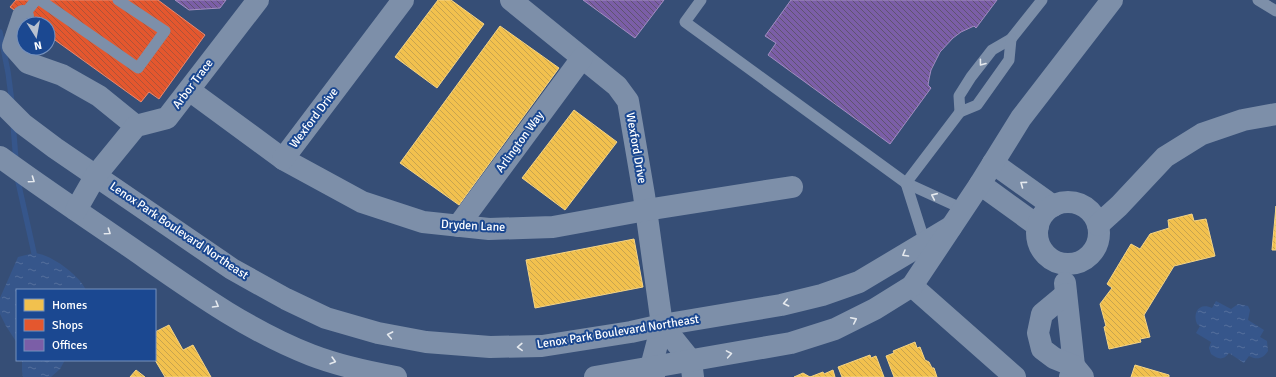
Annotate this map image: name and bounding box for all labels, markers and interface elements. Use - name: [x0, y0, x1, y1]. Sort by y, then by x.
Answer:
- north arrow: [16, 16, 56, 56]
- text: N: [33, 38, 43, 52]
- street label: Arbor Trace: [169, 56, 217, 112]
- one-way arrow: [980, 59, 987, 66]
- street label: Wexford Drive: [286, 85, 342, 151]
- street label: Arlington Way: [493, 108, 548, 176]
- street label: Wexford Drive: [622, 111, 650, 185]
- one-way arrow: [27, 175, 34, 182]
- street label: Lenox Park Boulevard Northeast: [107, 179, 251, 283]
- one-way arrow: [1020, 181, 1027, 189]
- one-way arrow: [931, 193, 939, 201]
- street label: Dryden Lane: [440, 217, 506, 235]
- one-way arrow: [104, 227, 111, 234]
- one-way arrow: [902, 250, 909, 257]
- legend: [16, 289, 156, 361]
- text: Homes: [52, 298, 87, 313]
- one-way arrow: [783, 299, 789, 307]
- one-way arrow: [212, 301, 219, 308]
- street label: Lenox Park Boulevard Northeast: [536, 312, 700, 352]
- one-way arrow: [849, 317, 857, 325]
- text: Shops: [52, 318, 83, 333]
- one-way arrow: [387, 331, 394, 340]
- text: Offices: [52, 338, 87, 353]
- one-way arrow: [517, 342, 523, 351]
- one-way arrow: [726, 350, 732, 359]
- one-way arrow: [329, 356, 336, 365]

